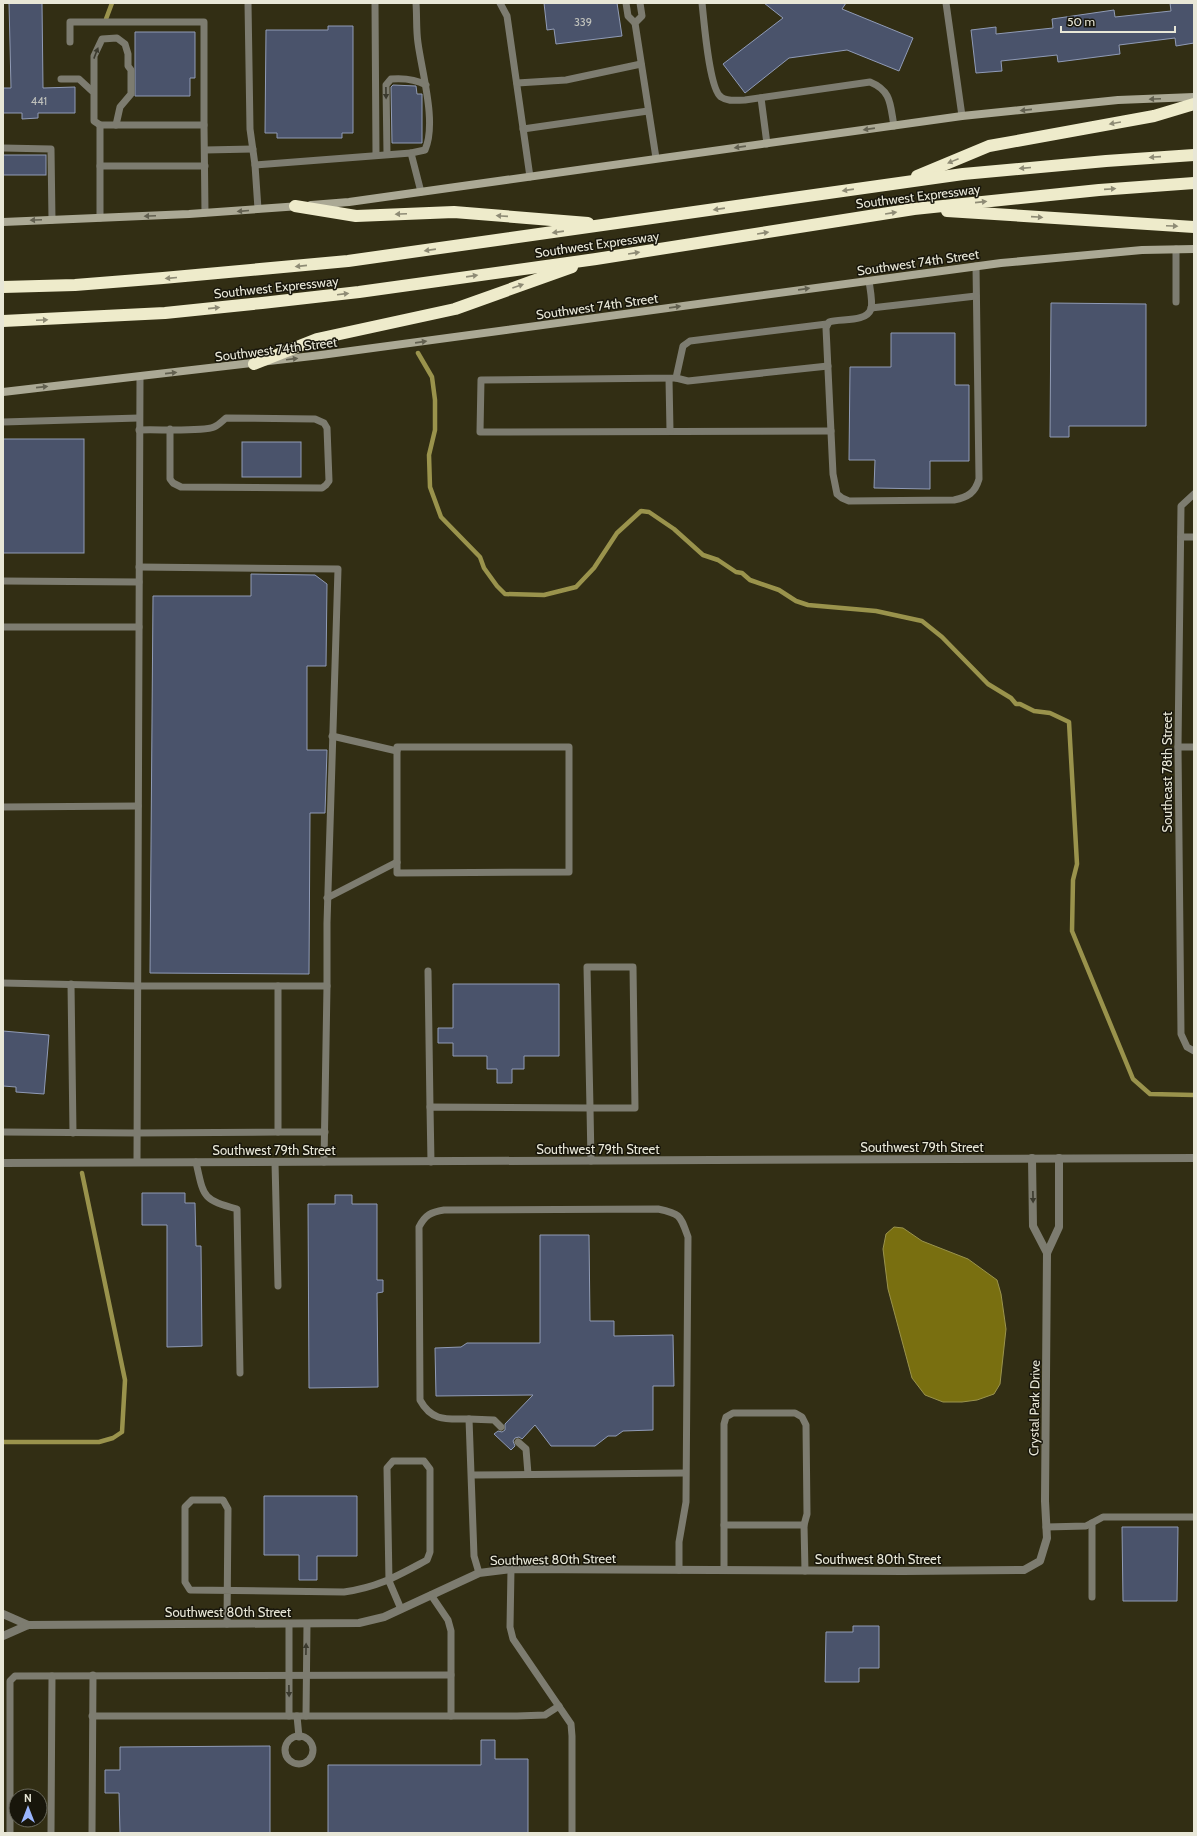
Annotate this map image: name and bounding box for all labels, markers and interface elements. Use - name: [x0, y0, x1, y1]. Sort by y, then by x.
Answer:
- scale bar: [1061, 8, 1175, 34]
- text: 50 m: [1067, 14, 1095, 29]
- house number: 339: [574, 15, 592, 29]
- one-way arrow: [93, 46, 99, 58]
- one-way arrow: [383, 87, 389, 100]
- house number: 441: [31, 94, 47, 108]
- one-way arrow: [1149, 95, 1161, 102]
- one-way arrow: [1020, 106, 1032, 113]
- one-way arrow: [1109, 120, 1121, 126]
- one-way arrow: [863, 126, 875, 132]
- one-way arrow: [734, 144, 746, 150]
- one-way arrow: [1149, 154, 1161, 161]
- one-way arrow: [948, 158, 959, 164]
- one-way arrow: [1019, 164, 1032, 171]
- street label: Southwest Expressway: [855, 180, 982, 212]
- one-way arrow: [1104, 186, 1116, 193]
- one-way arrow: [842, 187, 854, 193]
- one-way arrow: [975, 199, 987, 205]
- one-way arrow: [713, 206, 725, 212]
- one-way arrow: [237, 207, 249, 214]
- one-way arrow: [885, 210, 897, 216]
- one-way arrow: [395, 211, 407, 218]
- one-way arrow: [144, 212, 156, 219]
- one-way arrow: [496, 213, 508, 220]
- one-way arrow: [1031, 214, 1043, 221]
- one-way arrow: [29, 217, 42, 223]
- one-way arrow: [1166, 223, 1178, 230]
- street label: Southwest Expressway: [534, 227, 661, 261]
- one-way arrow: [552, 229, 564, 235]
- one-way arrow: [756, 230, 769, 236]
- street label: Southwest 74th Street: [856, 245, 981, 278]
- one-way arrow: [424, 247, 436, 253]
- one-way arrow: [628, 250, 640, 256]
- one-way arrow: [295, 263, 307, 269]
- street label: Southwest Expressway: [213, 272, 340, 302]
- one-way arrow: [465, 273, 478, 279]
- one-way arrow: [165, 274, 177, 281]
- one-way arrow: [512, 283, 524, 289]
- one-way arrow: [798, 286, 810, 293]
- street label: Southwest 74th Street: [535, 289, 660, 322]
- one-way arrow: [337, 291, 349, 297]
- one-way arrow: [669, 304, 681, 310]
- one-way arrow: [208, 305, 220, 311]
- one-way arrow: [36, 316, 48, 323]
- street label: Southwest 74th Street: [214, 333, 339, 364]
- one-way arrow: [415, 339, 427, 345]
- one-way arrow: [286, 356, 298, 362]
- one-way arrow: [165, 370, 177, 376]
- one-way arrow: [36, 384, 48, 391]
- street label: Southeast 78th Street: [1159, 711, 1175, 832]
- street label: Southwest 79th Street: [860, 1139, 984, 1155]
- street label: Southwest 79th Street: [536, 1141, 660, 1157]
- street label: Southwest 79th Street: [212, 1142, 336, 1158]
- one-way arrow: [1030, 1191, 1036, 1204]
- street label: Crystal Park Drive: [1025, 1360, 1043, 1456]
- street label: Southwest 80th Street: [490, 1550, 617, 1568]
- street label: Southwest 80th Street: [815, 1551, 942, 1567]
- street label: Southwest 80th Street: [165, 1604, 292, 1620]
- one-way arrow: [303, 1643, 310, 1655]
- one-way arrow: [286, 1685, 292, 1698]
- north arrow: [8, 1788, 48, 1828]
- text: N: [24, 1791, 32, 1805]

